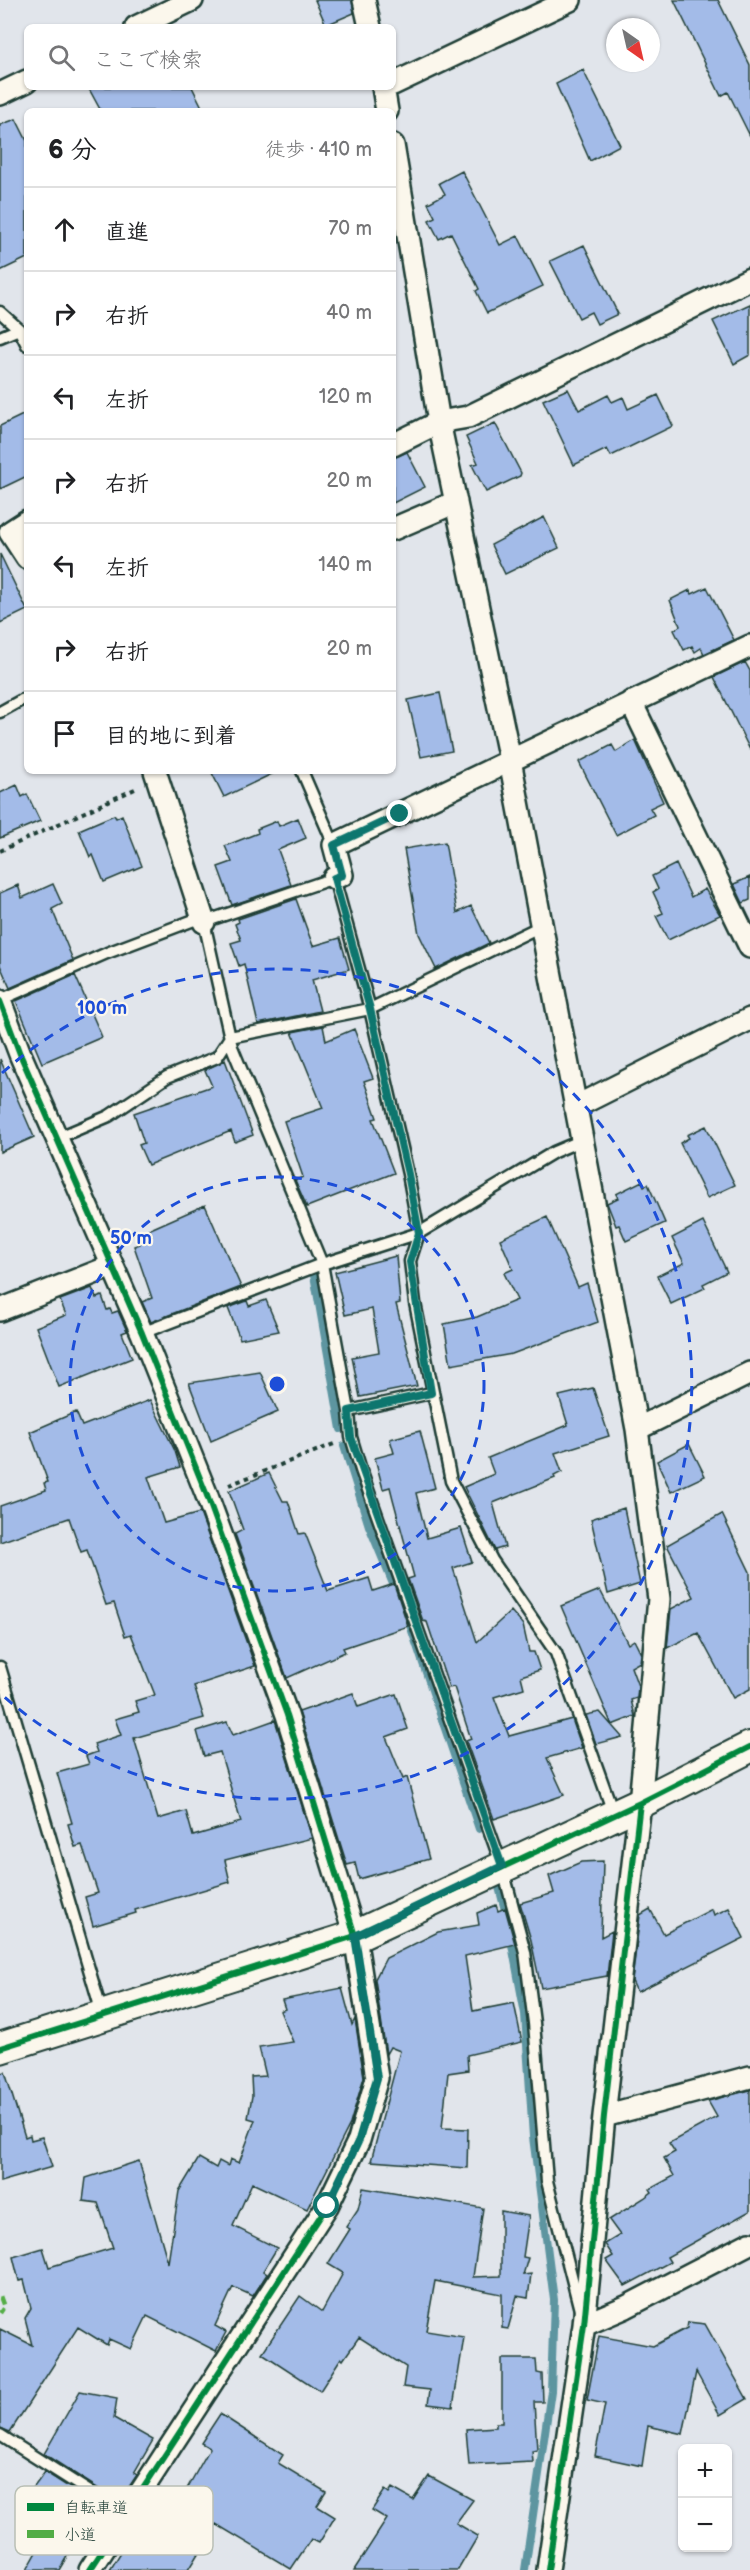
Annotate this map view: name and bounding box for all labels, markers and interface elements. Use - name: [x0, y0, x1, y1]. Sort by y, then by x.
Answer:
- north arrow: [606, 18, 660, 72]
- search box: [24, 24, 396, 90]
- icon: search: [45, 41, 78, 74]
- text: ここで検索: [93, 47, 203, 74]
- text: 6 分: [48, 135, 97, 166]
- text: 徒歩 · 410 m: [265, 138, 372, 162]
- icon: ahead: [48, 213, 81, 246]
- text: 70 m: [328, 217, 372, 241]
- text: 直進: [105, 219, 149, 246]
- icon: right: [48, 297, 81, 330]
- text: 40 m: [326, 301, 372, 325]
- text: 右折: [105, 303, 149, 330]
- icon: left: [48, 381, 81, 414]
- text: 120 m: [319, 385, 372, 409]
- text: 左折: [105, 387, 149, 414]
- icon: right: [48, 465, 81, 498]
- text: 20 m: [327, 469, 372, 493]
- text: 右折: [105, 471, 149, 498]
- icon: left: [48, 549, 81, 582]
- text: 140 m: [318, 553, 372, 577]
- text: 左折: [105, 555, 149, 582]
- icon: right: [48, 633, 81, 666]
- text: 20 m: [327, 637, 372, 661]
- text: 右折: [105, 639, 149, 666]
- icon: arrive: [48, 717, 81, 750]
- text: 目的地に到着: [105, 723, 237, 750]
- route end: [386, 800, 412, 826]
- text: 100 m: [77, 998, 127, 1019]
- text: 50 m: [110, 1228, 152, 1249]
- centre of rings: [267, 1374, 287, 1394]
- route start: [313, 2192, 339, 2218]
- map controls: [678, 2444, 732, 2552]
- button: +: [678, 2444, 732, 2498]
- legend: [15, 2486, 213, 2555]
- button: −: [678, 2498, 732, 2552]
- text: 自転車道: [64, 2499, 128, 2518]
- text: 小道: [64, 2526, 96, 2545]

